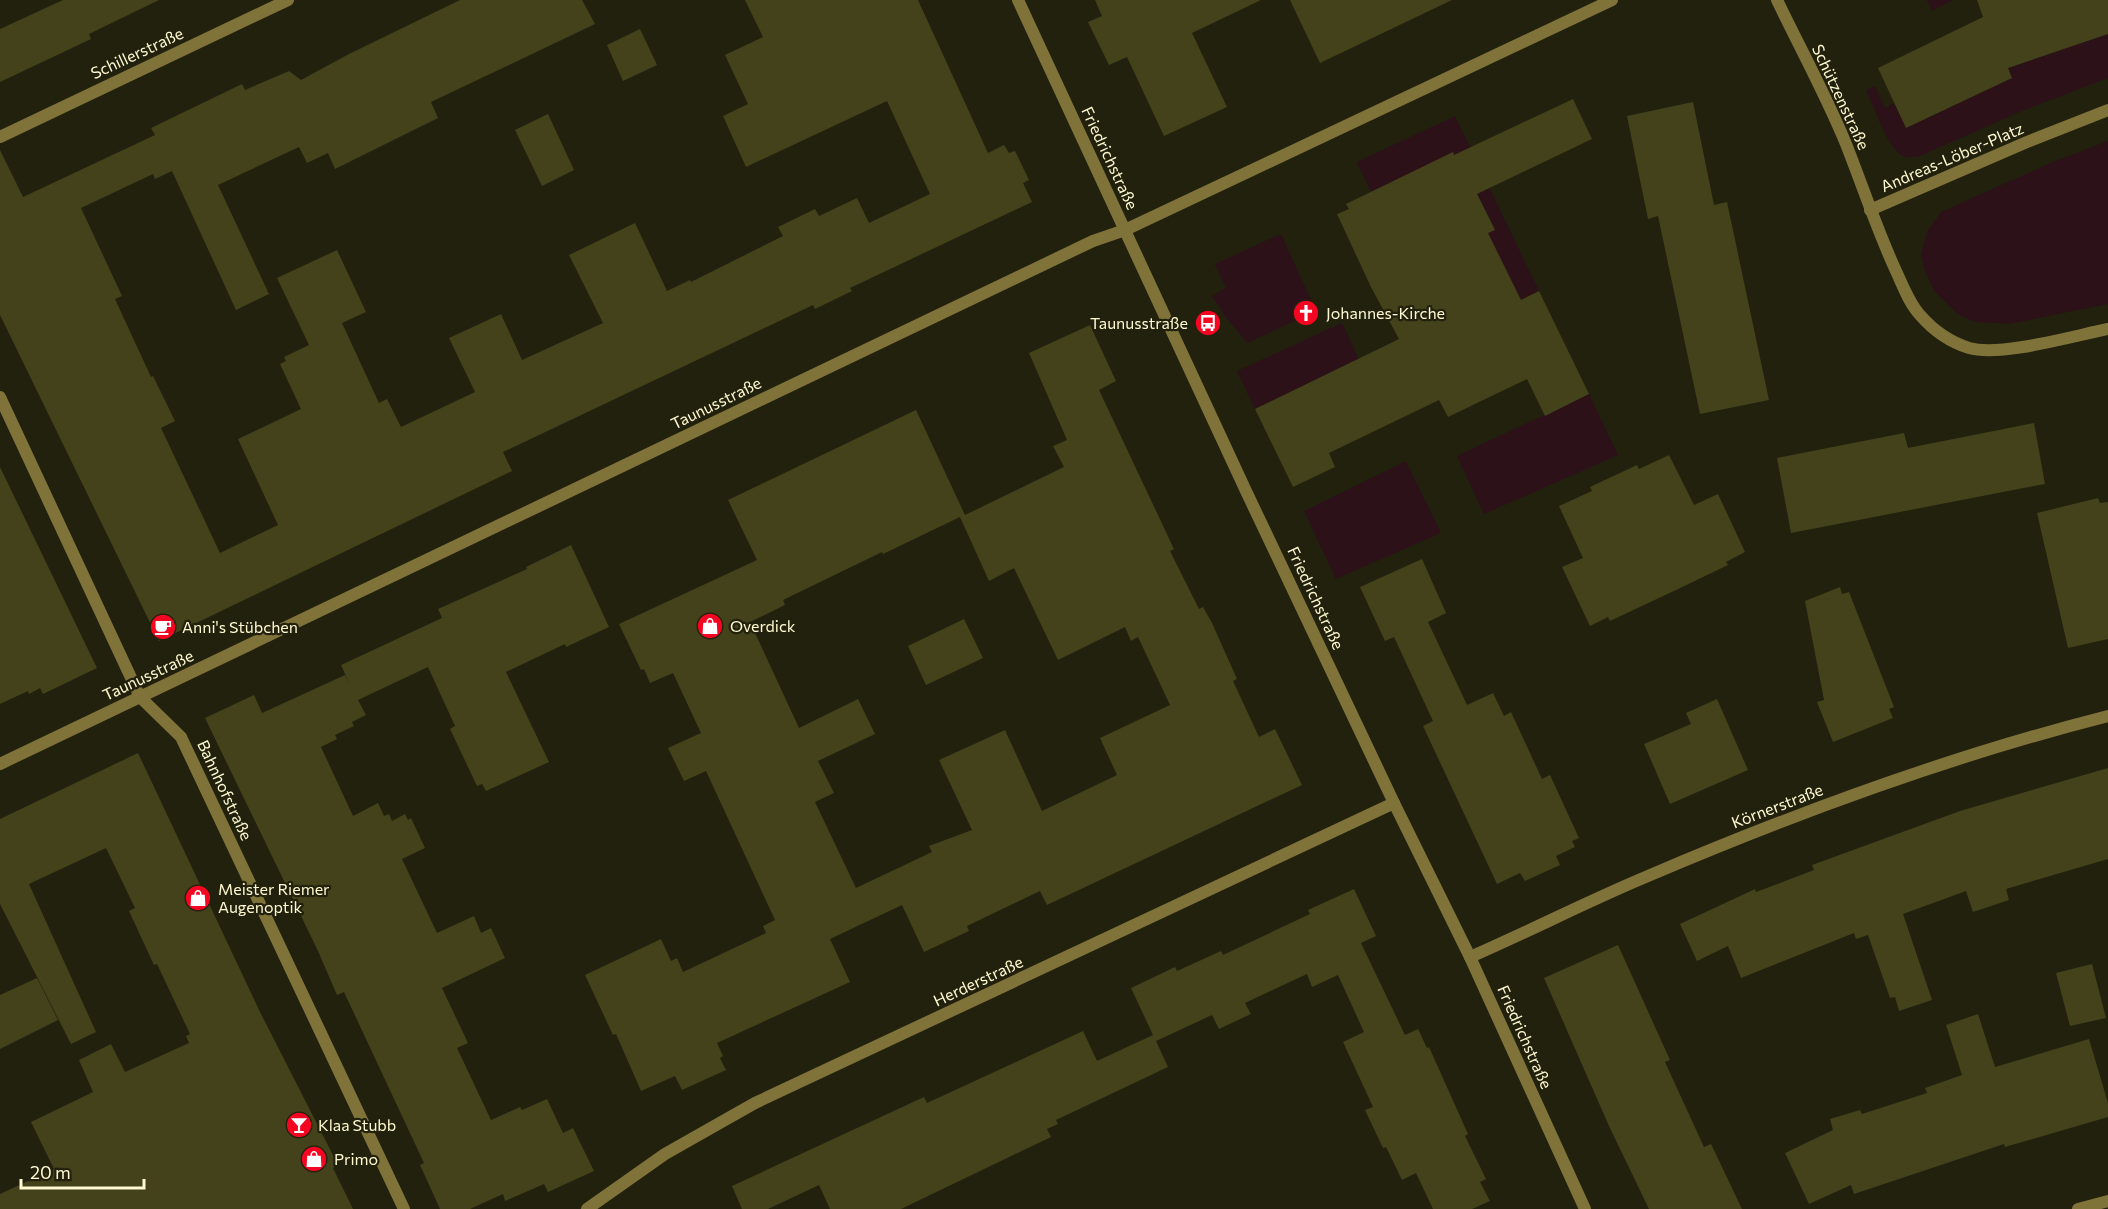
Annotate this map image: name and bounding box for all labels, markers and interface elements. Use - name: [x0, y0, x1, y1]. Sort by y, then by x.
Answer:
- street label: Schillerstraße: [88, 23, 186, 82]
- street label: Schützenstraße: [1809, 41, 1874, 152]
- street label: Friedrichstraße: [1078, 103, 1143, 212]
- street label: Andreas-Löber-Platz: [1878, 118, 2026, 195]
- church icon: Johannes-Kirche: [1291, 298, 1321, 328]
- place label: Johannes-Kirche: [1326, 303, 1445, 322]
- bus stop icon: Taunusstraße: [1193, 308, 1223, 338]
- place label: Taunusstraße: [1090, 313, 1188, 332]
- street label: Taunusstraße: [668, 373, 764, 433]
- street label: Friedrichstraße: [1284, 543, 1349, 652]
- shop icon: Overdick: [695, 611, 725, 641]
- cafe icon: Anni's Stübchen: [148, 612, 178, 642]
- place label: Overdick: [730, 616, 796, 635]
- place label: Anni's Stübchen: [182, 617, 298, 636]
- street label: Taunusstraße: [99, 645, 196, 704]
- street label: Bahnhofstraße: [194, 737, 257, 843]
- street label: Körnerstraße: [1728, 779, 1825, 832]
- place label: Meister Riemer Augenoptik: [218, 879, 330, 916]
- shop icon: Meister Riemer Augenoptik: [183, 883, 213, 913]
- street label: Herderstraße: [930, 951, 1026, 1010]
- street label: Friedrichstraße: [1494, 982, 1557, 1091]
- bar icon: Klaa Stubb: [284, 1110, 314, 1140]
- place label: Klaa Stubb: [318, 1115, 396, 1134]
- shop icon: Primo: [299, 1144, 329, 1174]
- place label: Primo: [334, 1149, 378, 1168]
- scale bar: [21, 1152, 144, 1190]
- text: 20 m: [30, 1161, 71, 1183]

